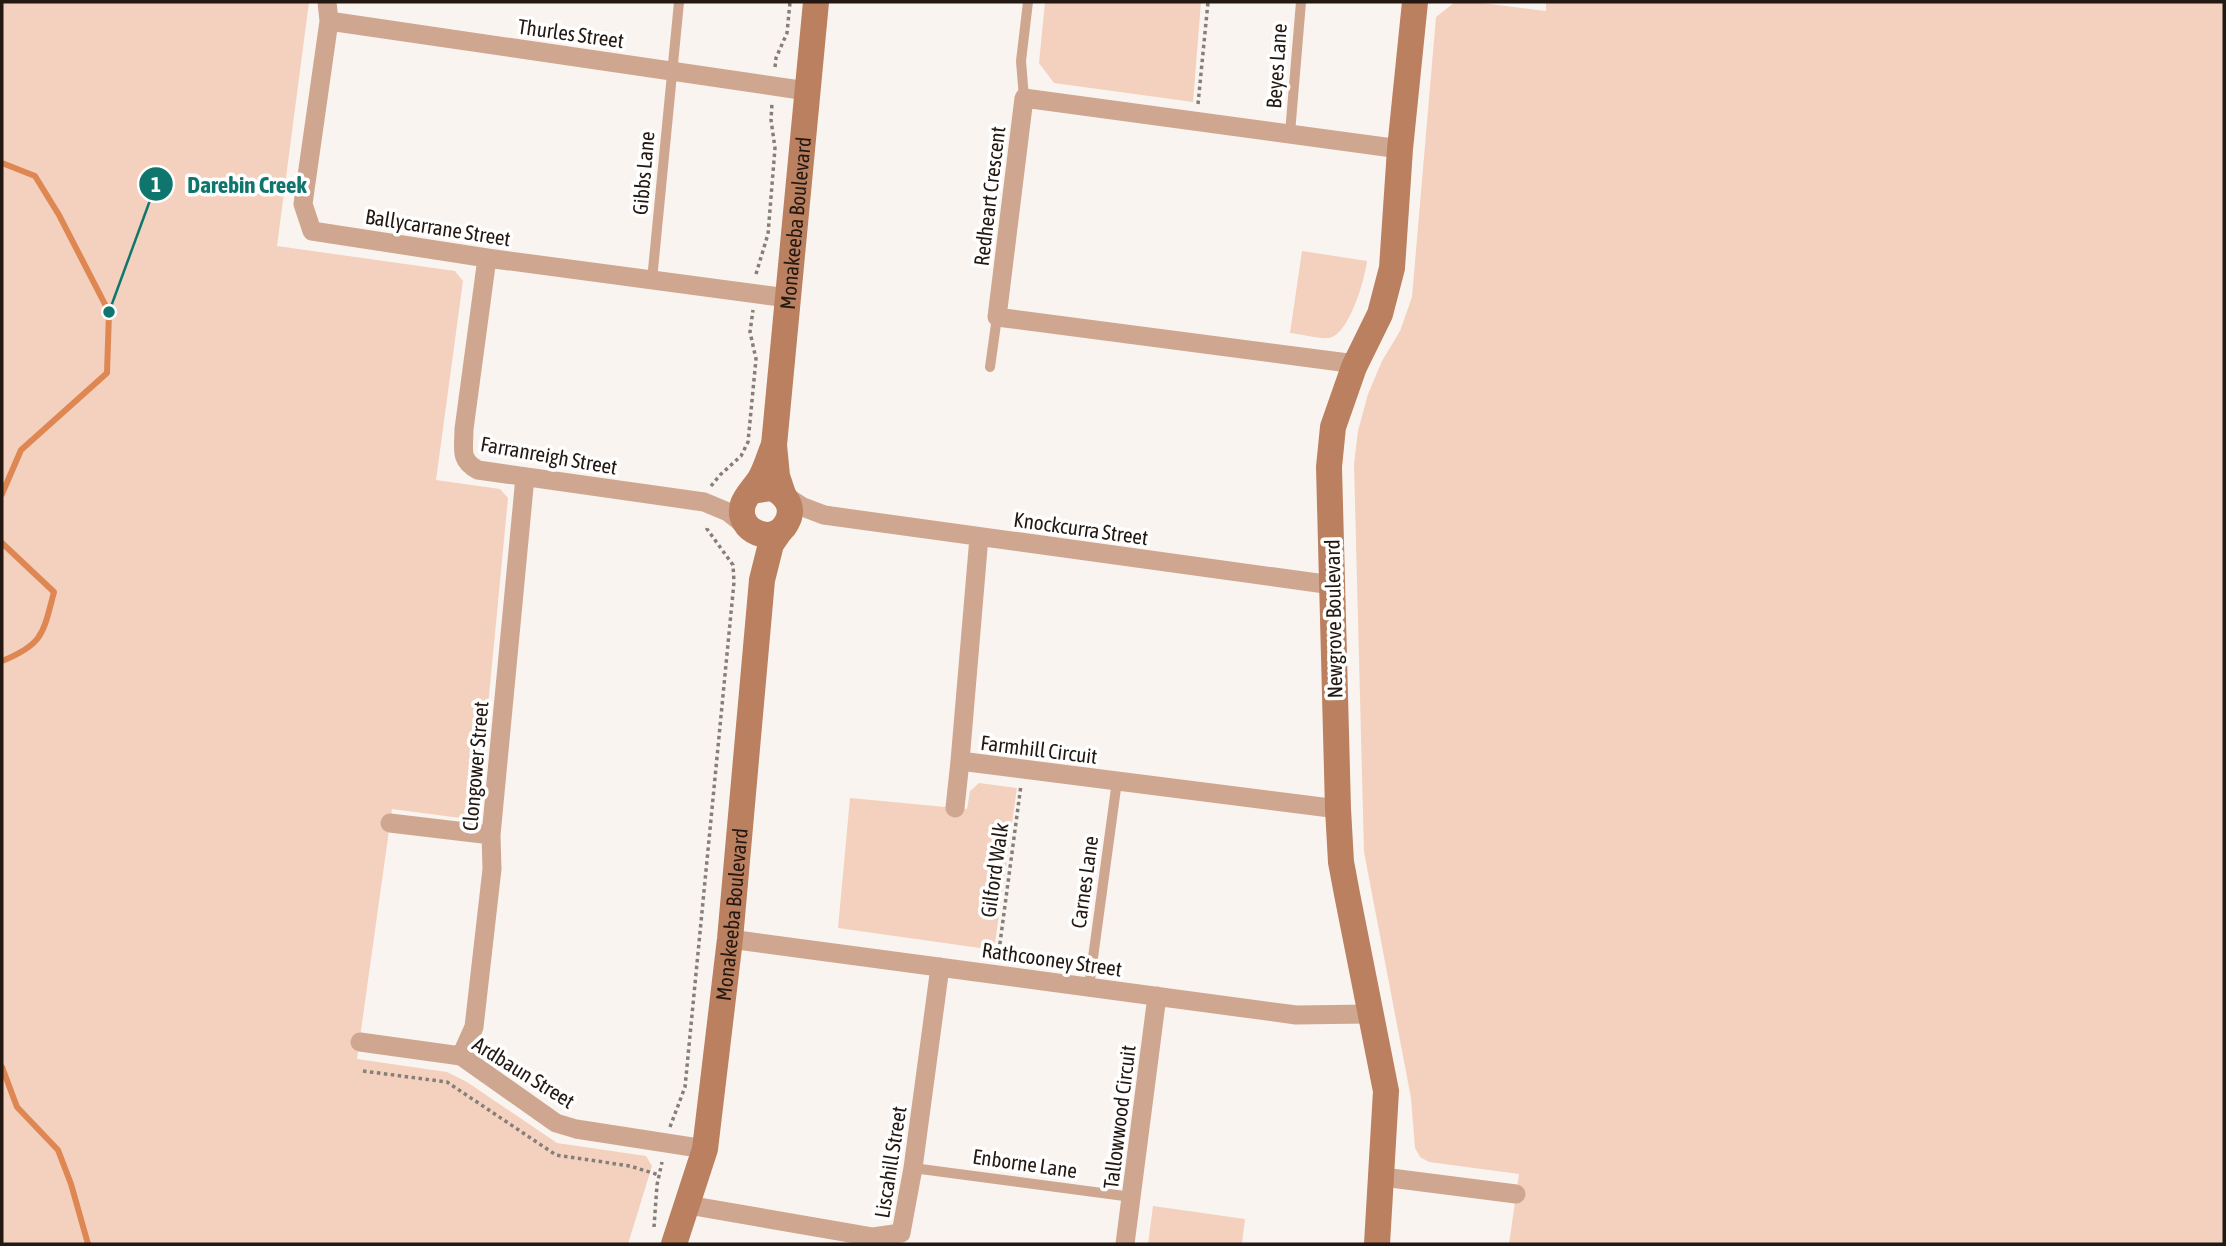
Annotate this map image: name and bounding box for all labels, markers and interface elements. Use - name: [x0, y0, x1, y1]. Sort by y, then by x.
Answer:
- street label: Thurles Street: [517, 14, 625, 52]
- street label: Beyes Lane: [1261, 23, 1291, 109]
- street label: Redheart Crescent: [969, 125, 1009, 267]
- street label: Gibbs Lane: [627, 130, 659, 216]
- street label: Monakeeba Boulevard: [775, 136, 815, 311]
- callout: Darebin Creek: [139, 162, 321, 206]
- text: 1: [151, 172, 161, 196]
- text: Darebin Creek: [187, 172, 308, 198]
- street label: Ballycarrane Street: [364, 204, 512, 250]
- street label: Farranreigh Street: [479, 431, 619, 479]
- street label: Knockcurra Street: [1012, 507, 1150, 549]
- street label: Newgrove Boulevard: [1320, 539, 1346, 699]
- street label: Clongower Street: [457, 700, 493, 832]
- street label: Farmhill Circuit: [979, 730, 1099, 768]
- street label: Gilford Walk: [975, 821, 1013, 919]
- street label: Monakeeba Boulevard: [711, 827, 752, 1002]
- street label: Carnes Lane: [1066, 834, 1102, 930]
- street label: Rathcooney Street: [980, 937, 1124, 981]
- street label: Ardbaun Street: [469, 1031, 579, 1113]
- street label: Tallowwood Circuit: [1098, 1044, 1140, 1190]
- street label: Liscahill Street: [869, 1104, 911, 1220]
- street label: Enborne Lane: [971, 1144, 1079, 1182]

